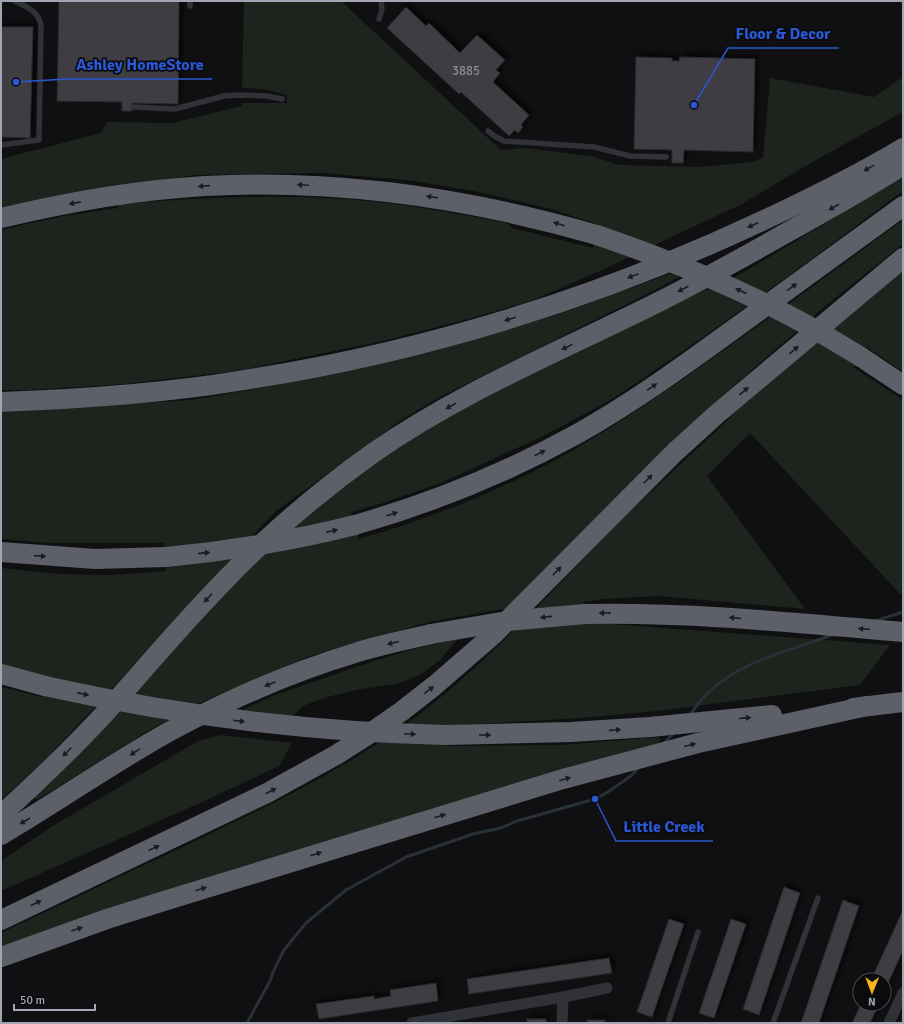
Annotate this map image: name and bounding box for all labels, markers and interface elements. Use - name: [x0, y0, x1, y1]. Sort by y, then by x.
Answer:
- callout: Floor & Decor: [728, 20, 839, 48]
- text: Floor & Decor: [736, 24, 831, 44]
- callout: Ashley HomeStore: [68, 51, 212, 79]
- text: Ashley HomeStore: [76, 55, 204, 75]
- house number: 3885: [452, 63, 480, 79]
- one-way arrow: [863, 164, 875, 171]
- one-way arrow: [297, 182, 309, 189]
- one-way arrow: [198, 183, 210, 190]
- one-way arrow: [426, 194, 438, 200]
- one-way arrow: [69, 200, 81, 206]
- one-way arrow: [828, 203, 840, 210]
- one-way arrow: [553, 221, 565, 227]
- one-way arrow: [747, 222, 758, 228]
- one-way arrow: [627, 274, 639, 280]
- one-way arrow: [787, 283, 797, 291]
- one-way arrow: [677, 286, 689, 293]
- one-way arrow: [735, 288, 746, 294]
- one-way arrow: [504, 316, 516, 322]
- one-way arrow: [561, 344, 572, 350]
- one-way arrow: [789, 345, 799, 354]
- one-way arrow: [647, 383, 657, 391]
- one-way arrow: [739, 387, 749, 396]
- one-way arrow: [445, 403, 457, 409]
- one-way arrow: [535, 450, 546, 456]
- one-way arrow: [643, 474, 653, 483]
- one-way arrow: [386, 511, 398, 517]
- one-way arrow: [326, 527, 338, 533]
- one-way arrow: [198, 550, 210, 557]
- one-way arrow: [34, 552, 46, 559]
- one-way arrow: [552, 566, 562, 576]
- one-way arrow: [203, 593, 213, 603]
- one-way arrow: [598, 610, 611, 616]
- one-way arrow: [540, 613, 552, 620]
- one-way arrow: [729, 615, 741, 622]
- one-way arrow: [858, 625, 870, 632]
- one-way arrow: [387, 640, 399, 646]
- one-way arrow: [264, 680, 276, 687]
- one-way arrow: [423, 686, 434, 694]
- one-way arrow: [77, 692, 89, 698]
- one-way arrow: [739, 715, 751, 721]
- one-way arrow: [232, 717, 245, 724]
- one-way arrow: [609, 726, 621, 733]
- one-way arrow: [404, 731, 417, 737]
- one-way arrow: [479, 732, 492, 738]
- one-way arrow: [685, 742, 697, 748]
- one-way arrow: [62, 747, 72, 757]
- one-way arrow: [130, 748, 140, 756]
- one-way arrow: [558, 775, 571, 781]
- one-way arrow: [265, 788, 277, 795]
- one-way arrow: [435, 813, 447, 819]
- callout: Little Creek: [616, 813, 713, 841]
- text: Little Creek: [623, 817, 705, 837]
- one-way arrow: [19, 818, 31, 825]
- one-way arrow: [148, 845, 159, 851]
- one-way arrow: [310, 851, 322, 857]
- one-way arrow: [195, 886, 207, 892]
- one-way arrow: [30, 900, 42, 906]
- one-way arrow: [72, 926, 84, 932]
- north arrow: [852, 972, 892, 1012]
- scale bar: [14, 986, 95, 1012]
- text: 50 m: [20, 993, 45, 1008]
- text: N: [868, 995, 876, 1008]

